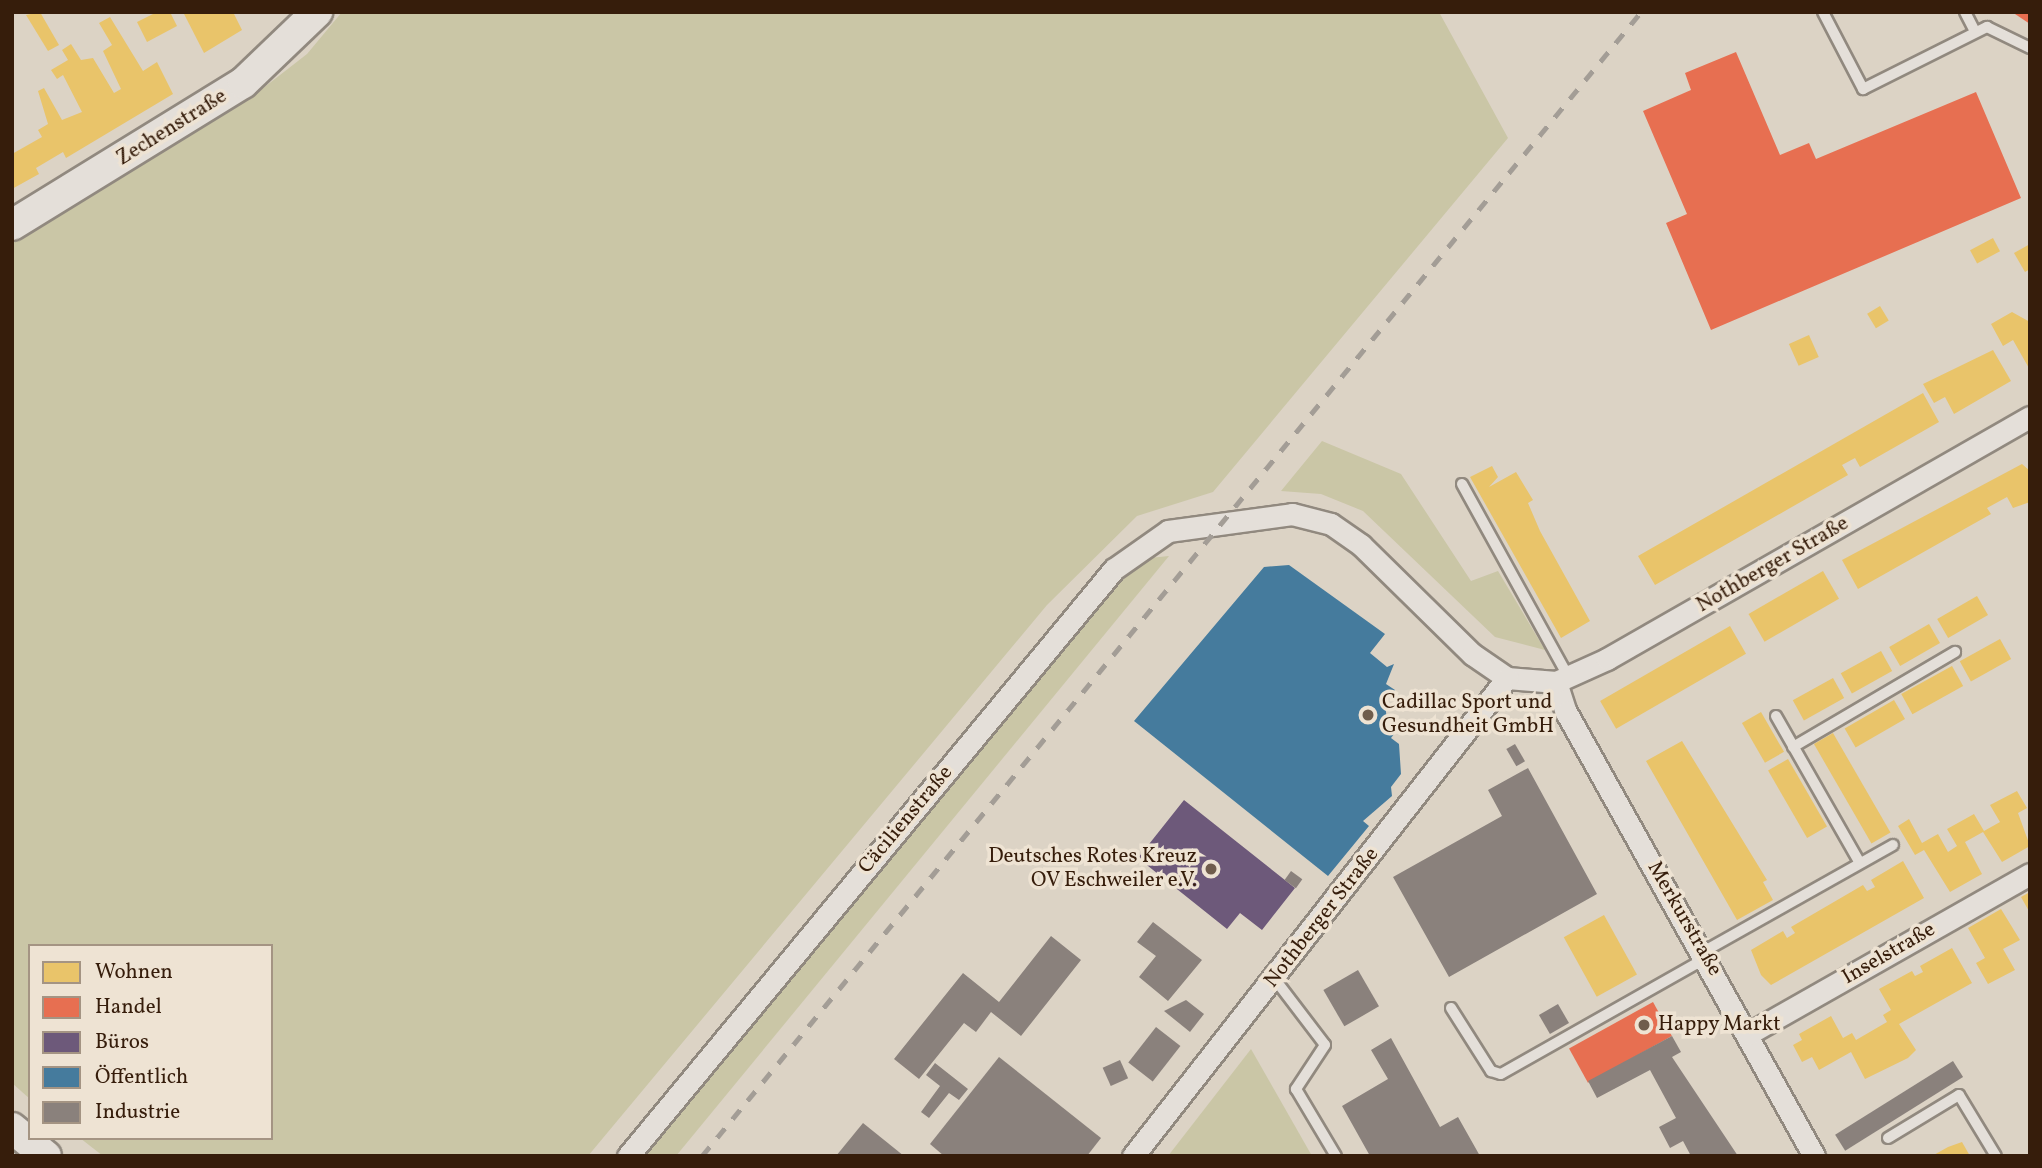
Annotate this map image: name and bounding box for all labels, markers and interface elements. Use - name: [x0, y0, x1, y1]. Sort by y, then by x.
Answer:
- street label: Zechenstraße: [112, 84, 232, 172]
- street label: Nothberger Straße: [1693, 511, 1853, 619]
- place label: Cadillac Sport und Gesundheit GmbH: [1382, 690, 1554, 740]
- marker: Cadillac Sport und Gesundheit GmbH: [1360, 707, 1376, 723]
- street label: Cäcilienstraße: [854, 761, 958, 879]
- street label: Nothberger Straße: [1259, 843, 1385, 993]
- place label: Deutsches Rotes Kreuz OV Eschweiler e.V.: [988, 844, 1197, 894]
- street label: Merkurstraße: [1641, 857, 1727, 981]
- marker: Deutsches Rotes Kreuz OV Eschweiler e.V.: [1203, 861, 1219, 877]
- street label: Inselstraße: [1838, 917, 1940, 991]
- legend: [28, 944, 273, 1140]
- text: Wohnen: [95, 958, 173, 987]
- text: Handel: [95, 993, 162, 1022]
- place label: Happy Markt: [1658, 1012, 1781, 1038]
- marker: Happy Markt: [1636, 1017, 1652, 1033]
- text: Büros: [95, 1028, 149, 1057]
- text: Öffentlich: [95, 1063, 188, 1092]
- text: Industrie: [95, 1098, 180, 1127]

